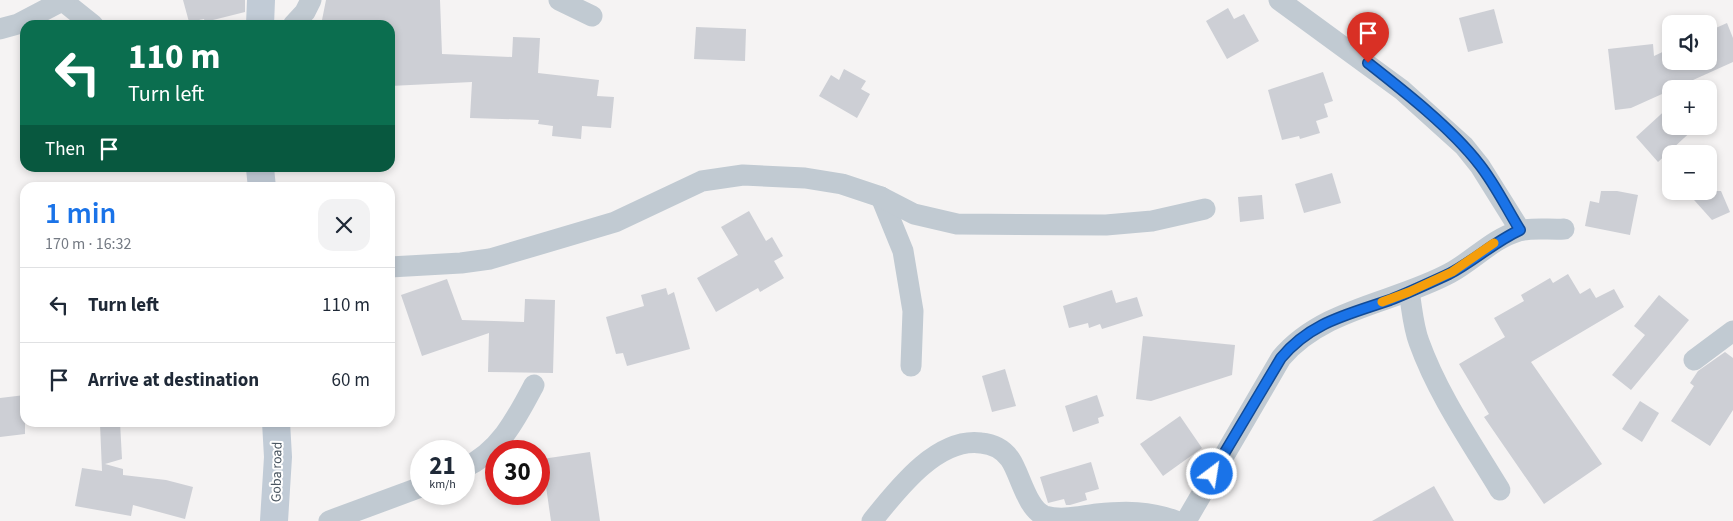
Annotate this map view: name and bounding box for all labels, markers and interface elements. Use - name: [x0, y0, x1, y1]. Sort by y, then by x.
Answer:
- pin: [1347, 12, 1389, 63]
- map controls: [1662, 15, 1717, 200]
- button: sound: [1662, 15, 1717, 70]
- icon: arrive: [1354, 19, 1382, 47]
- text: 110 m: [128, 32, 220, 82]
- icon: left: [45, 40, 110, 105]
- text: Turn left: [128, 78, 204, 110]
- button: +: [1662, 80, 1717, 135]
- icon: arrive: [95, 135, 123, 163]
- text: Then: [45, 136, 85, 163]
- button: −: [1662, 145, 1717, 200]
- text: 1 min: [45, 192, 116, 235]
- button: close: [318, 199, 370, 251]
- text: 170 m · 16:32: [45, 233, 132, 255]
- icon: left: [45, 291, 73, 319]
- text: Turn left: [88, 292, 159, 319]
- text: 110 m: [322, 292, 370, 319]
- icon: arrive: [45, 366, 73, 394]
- text: Arrive at destination: [88, 367, 259, 394]
- text: 60 m: [332, 367, 370, 394]
- speed limit sign: 30: [485, 440, 550, 505]
- street label: Goba road: [266, 442, 288, 502]
- position arrow: [1185, 447, 1237, 499]
- text: 21: [429, 448, 456, 484]
- text: km/h: [429, 476, 456, 493]

